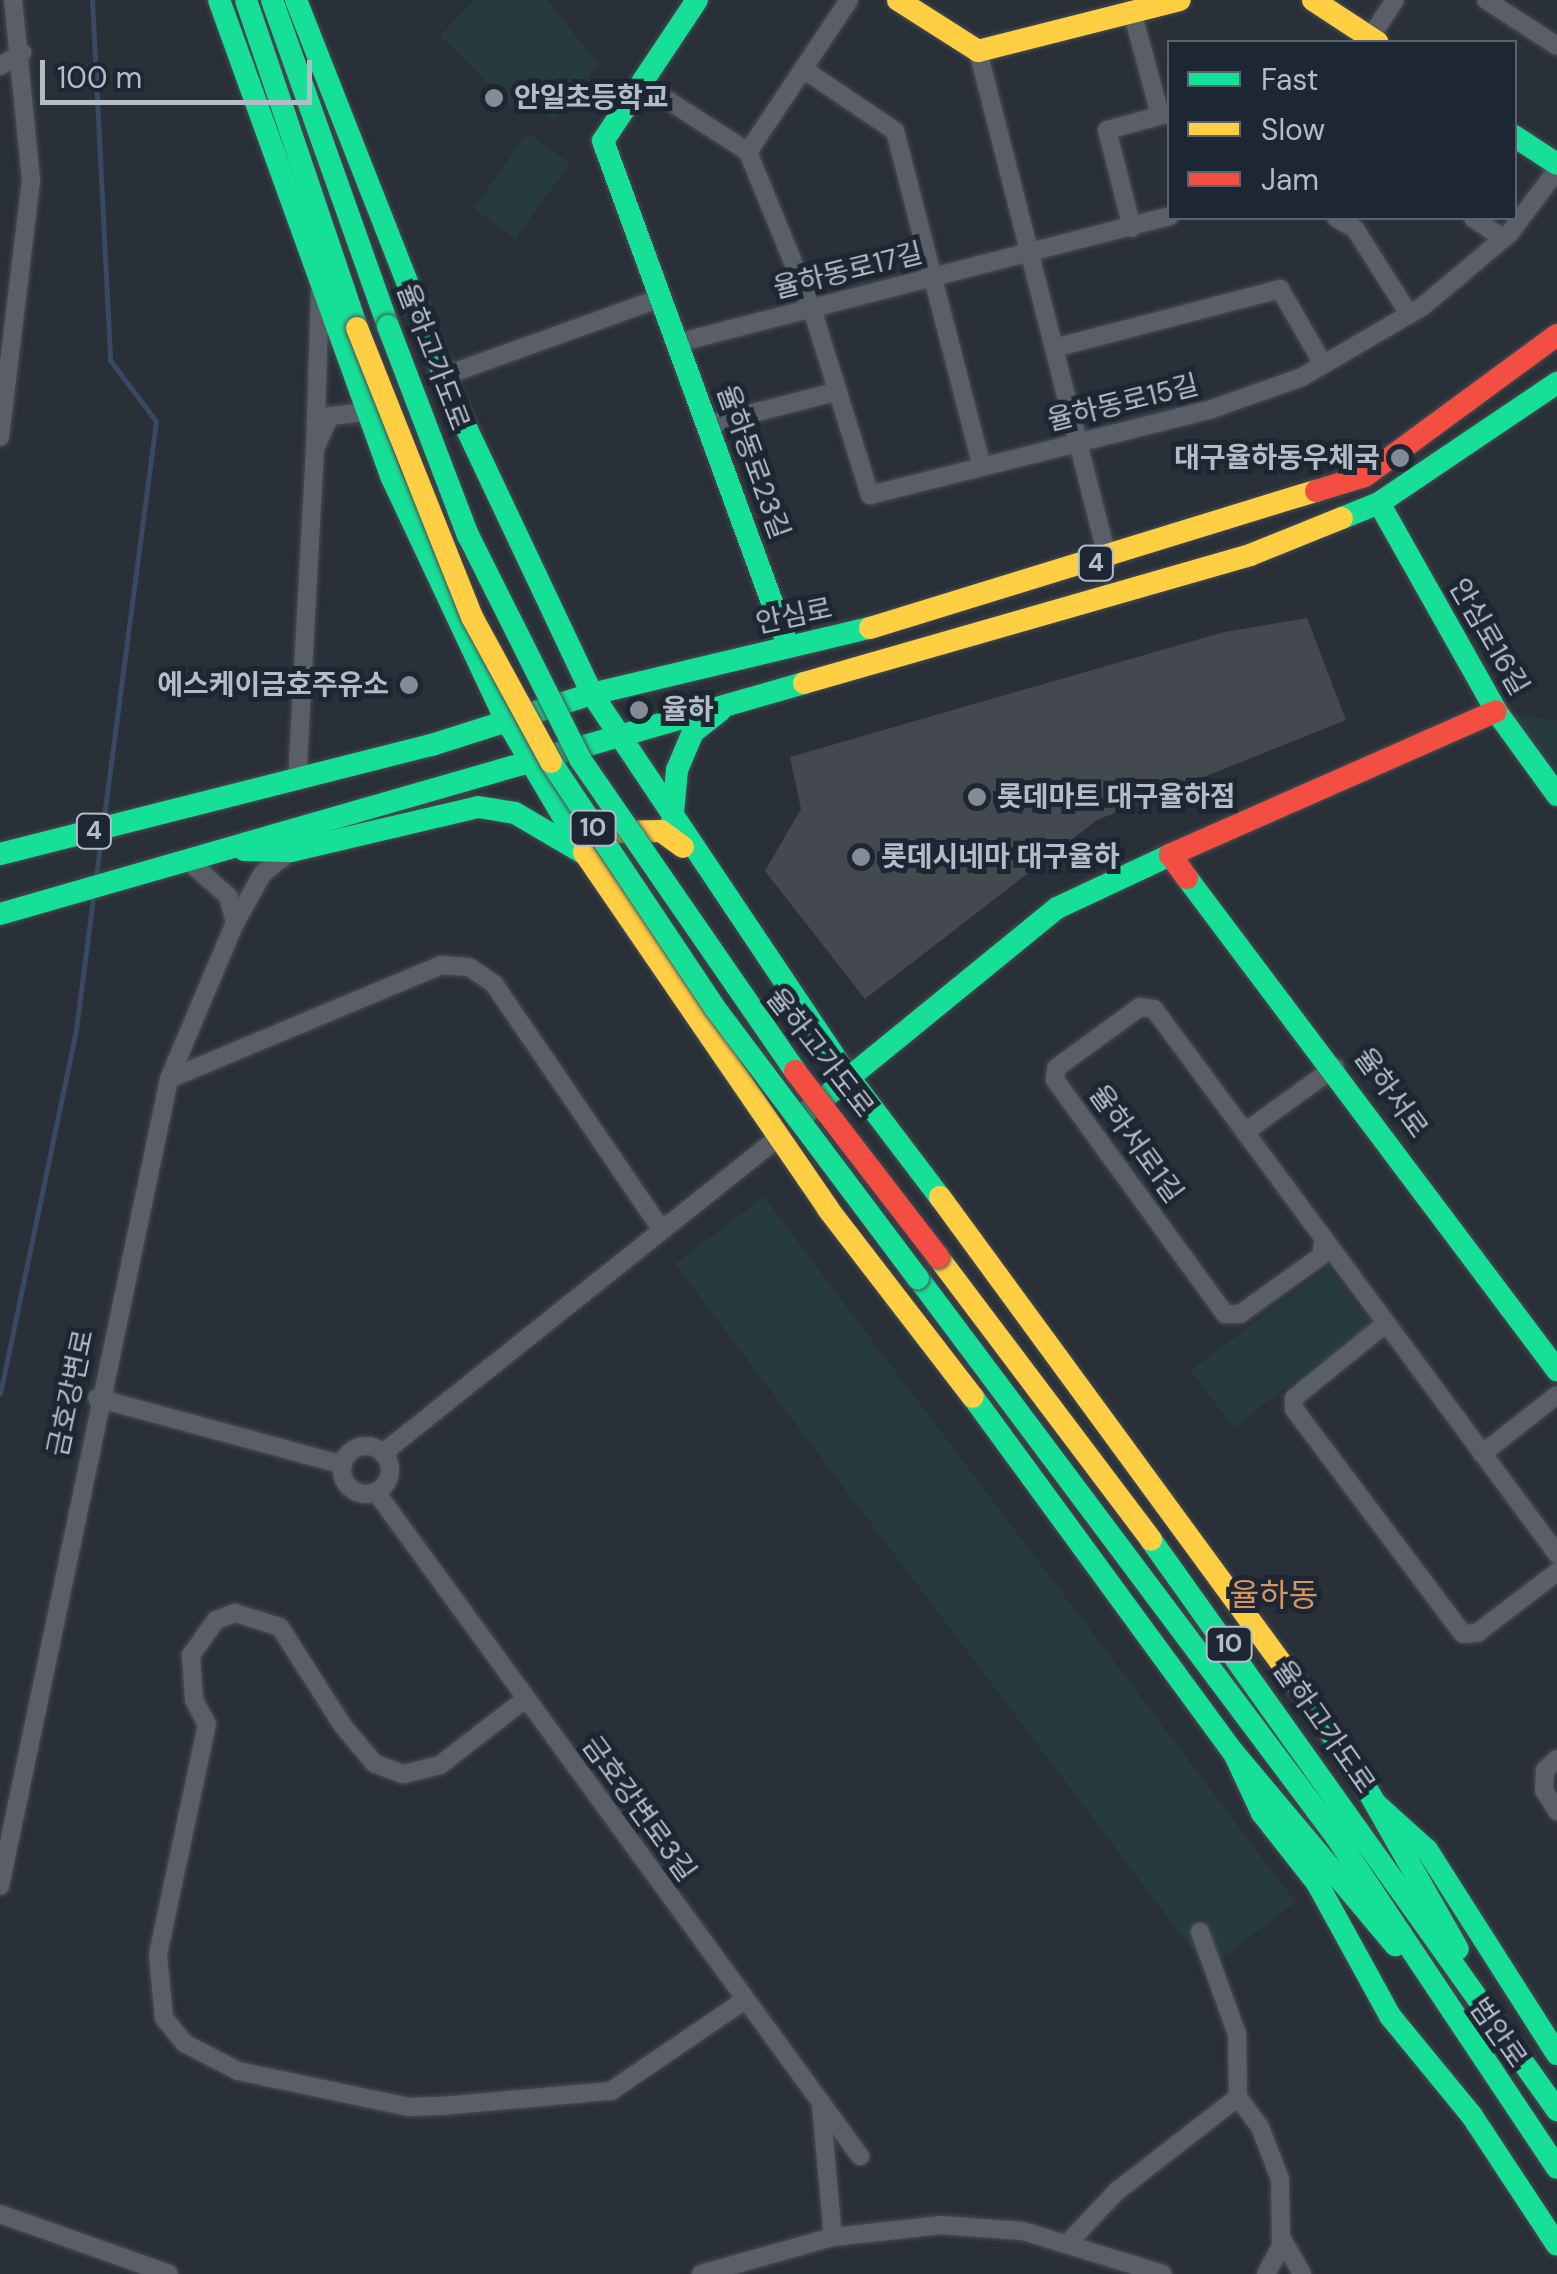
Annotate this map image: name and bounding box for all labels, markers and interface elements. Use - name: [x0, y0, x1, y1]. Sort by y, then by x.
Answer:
- scale bar: [45, 40, 318, 102]
- legend: [1167, 40, 1517, 220]
- text: 100 m: [57, 58, 142, 97]
- text: Fast: [1261, 60, 1319, 99]
- place label: 안일초등학교: [514, 81, 669, 115]
- marker: 안일초등학교: [483, 87, 505, 109]
- text: Slow: [1261, 110, 1325, 149]
- text: Jam: [1261, 160, 1319, 199]
- street label: 율하동로17길: [770, 236, 926, 306]
- street label: 율하고가도로: [390, 279, 476, 435]
- street label: 율하동로15길: [1044, 368, 1202, 438]
- street label: 율하동로23길: [710, 380, 796, 544]
- place label: 대구율하동우체국: [1174, 441, 1380, 475]
- marker: 대구율하동우체국: [1389, 447, 1411, 469]
- road number: 4: [1076, 543, 1116, 583]
- street label: 안심로16길: [1442, 573, 1536, 701]
- street label: 안심로: [753, 592, 835, 640]
- place label: 에스케이금호주유소: [157, 668, 389, 702]
- marker: 에스케이금호주유소: [398, 674, 420, 696]
- place label: 율하: [662, 693, 714, 727]
- marker: 율하: [626, 697, 652, 723]
- place label: 롯데마트 대구율하점: [997, 780, 1235, 814]
- marker: 롯데마트 대구율하점: [966, 786, 988, 808]
- road number: 10: [568, 808, 618, 848]
- road number: 4: [74, 811, 114, 851]
- place label: 롯데시네마 대구율하: [881, 840, 1119, 874]
- marker: 롯데시네마 대구율하: [850, 846, 872, 868]
- street label: 율하고가도로: [759, 982, 881, 1124]
- street label: 율하서로: [1347, 1041, 1435, 1145]
- street label: 율하서로1길: [1082, 1078, 1190, 1210]
- street label: 금호강변로: [41, 1327, 101, 1459]
- district label: 율하동: [1230, 1576, 1318, 1614]
- road number: 10: [1204, 1624, 1254, 1664]
- street label: 율하고가도로: [1266, 1654, 1382, 1800]
- street label: 금호강변로3길: [575, 1730, 703, 1888]
- street label: 범안로: [1462, 1992, 1534, 2074]

